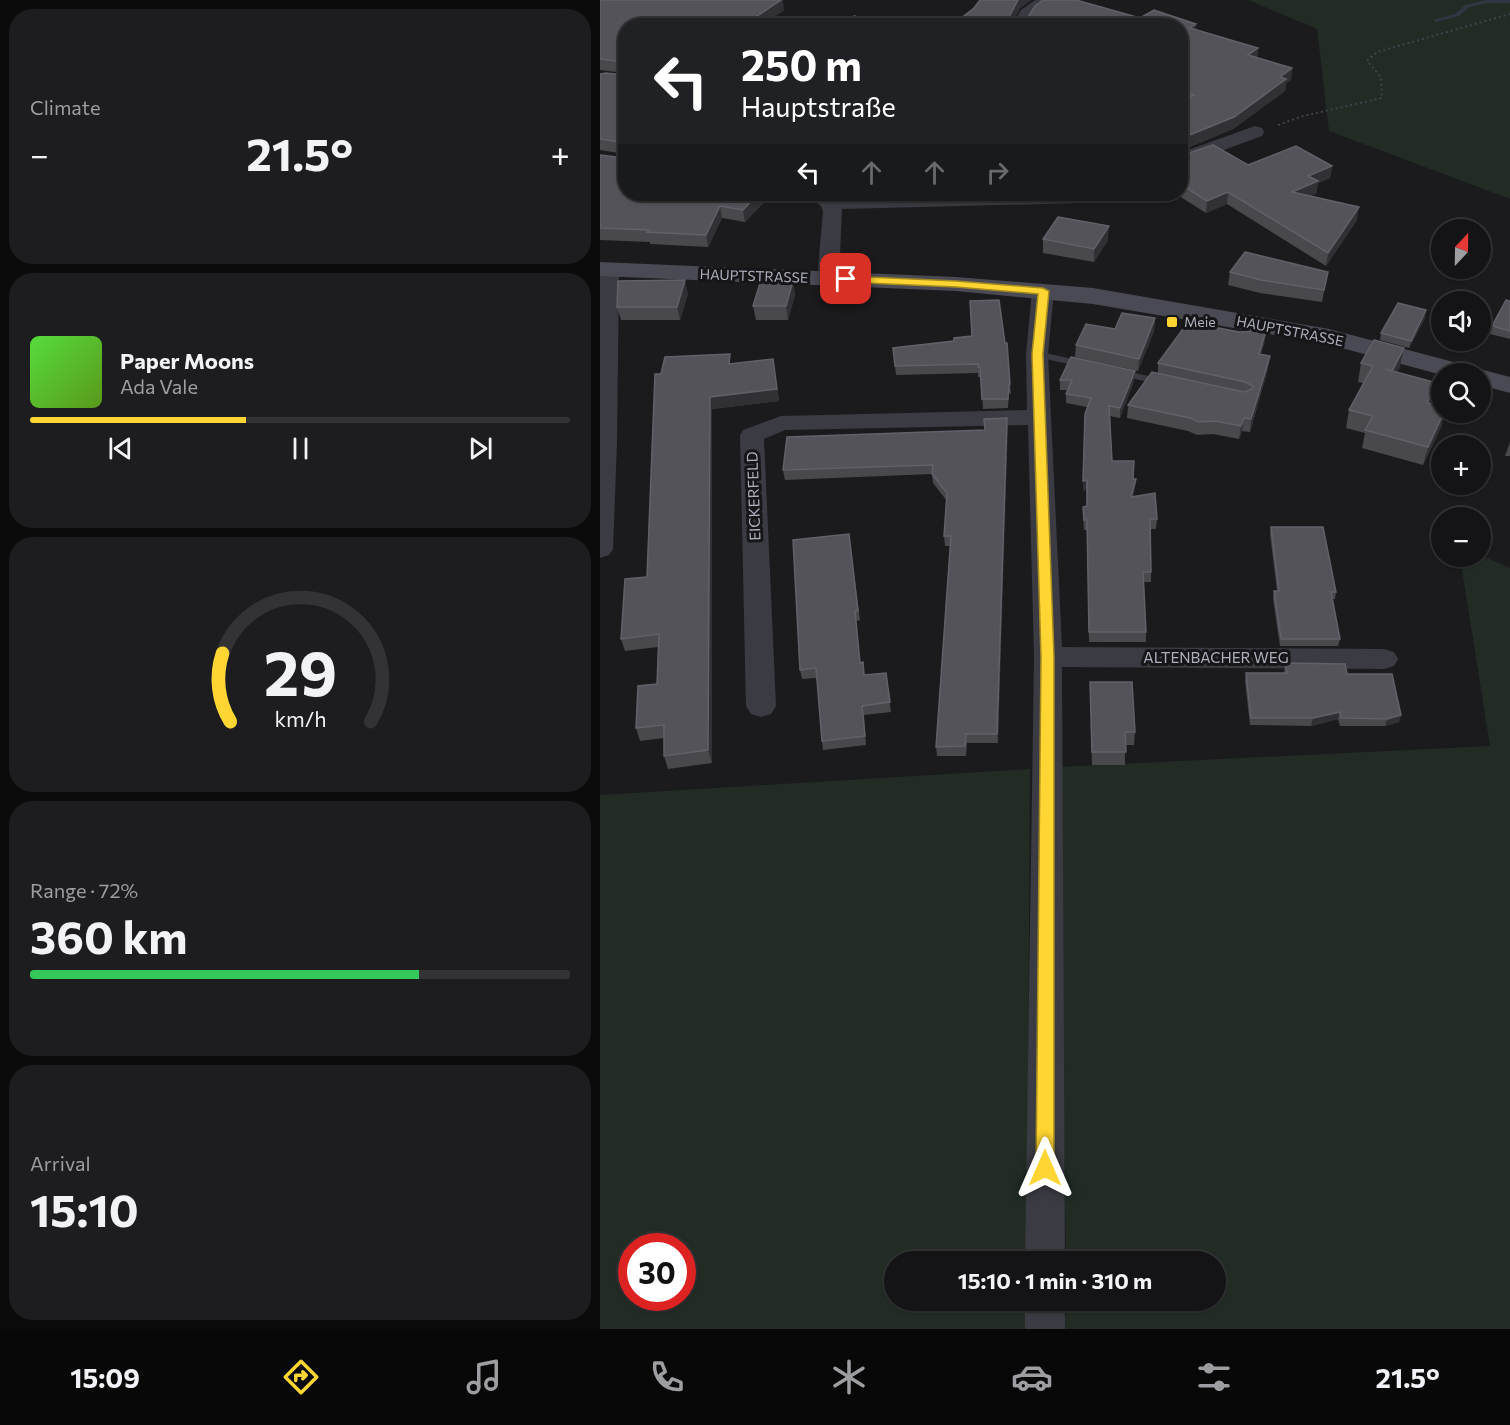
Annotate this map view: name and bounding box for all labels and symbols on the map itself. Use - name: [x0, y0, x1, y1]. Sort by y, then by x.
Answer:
- north arrow: [1431, 219, 1491, 279]
- pin: [820, 253, 871, 304]
- street label: HAUPTSTRASSE: [700, 265, 809, 286]
- street label: HAUPTSTRASSE: [1235, 312, 1345, 349]
- place label: Meie: [1184, 313, 1216, 330]
- marker: Meie: [1165, 315, 1179, 329]
- street label: EICKERFELD: [742, 451, 764, 541]
- street label: ALTENBACHER WEG: [1143, 648, 1289, 666]
- position arrow: [1013, 1136, 1077, 1200]
- speed limit sign: 30: [618, 1233, 696, 1311]

